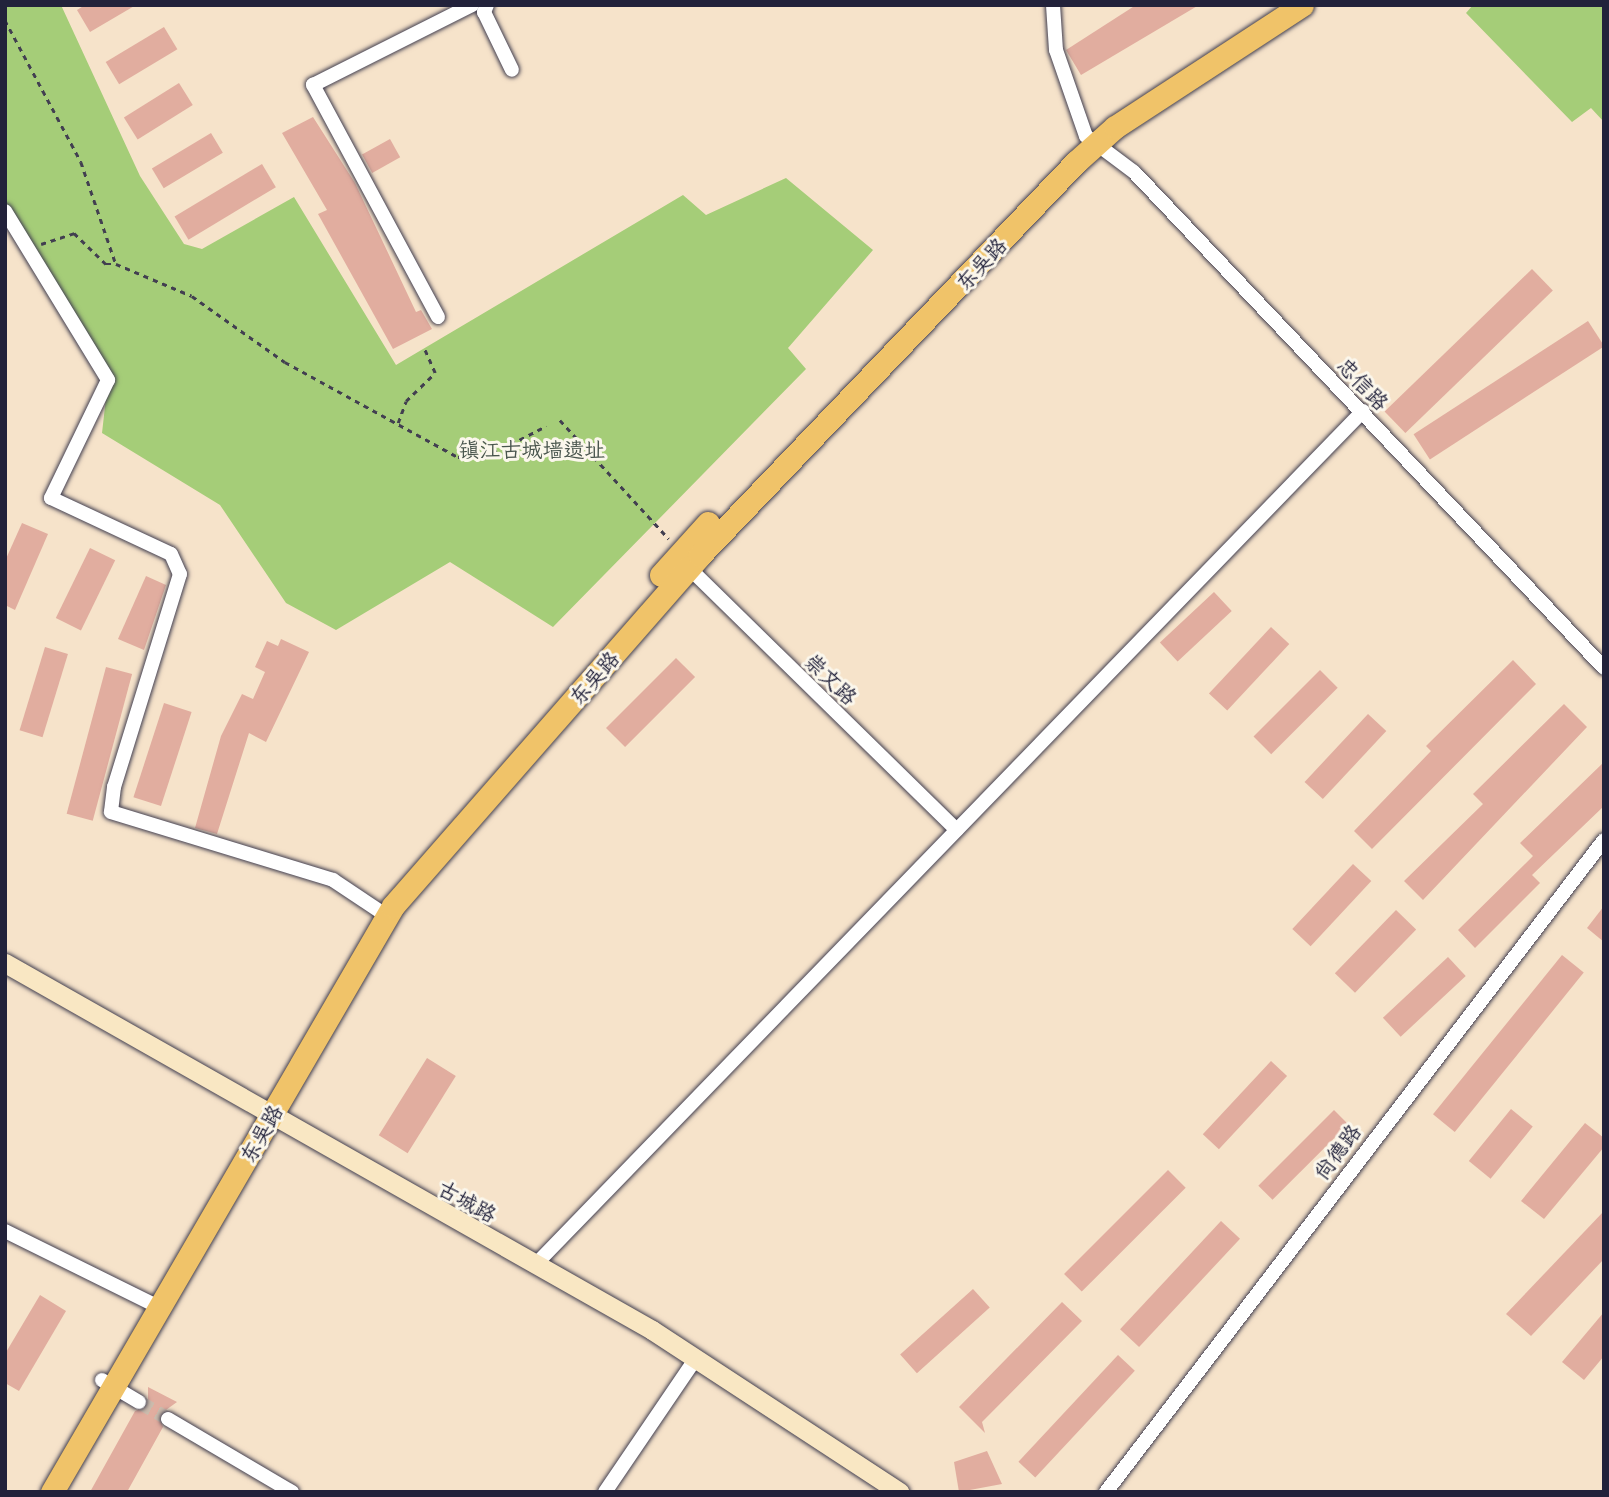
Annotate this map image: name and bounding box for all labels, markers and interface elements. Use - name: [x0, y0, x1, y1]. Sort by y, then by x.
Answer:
- street label: 东吴路: [949, 231, 1011, 295]
- street label: 忠信路: [1333, 352, 1395, 414]
- park label: 镇江古城墙遗址: [459, 435, 605, 461]
- street label: 东吴路: [563, 645, 623, 709]
- street label: 崇文路: [801, 647, 863, 709]
- street label: 东吴路: [233, 1099, 287, 1167]
- street label: 尚德路: [1307, 1118, 1365, 1184]
- street label: 古城路: [434, 1174, 502, 1226]

